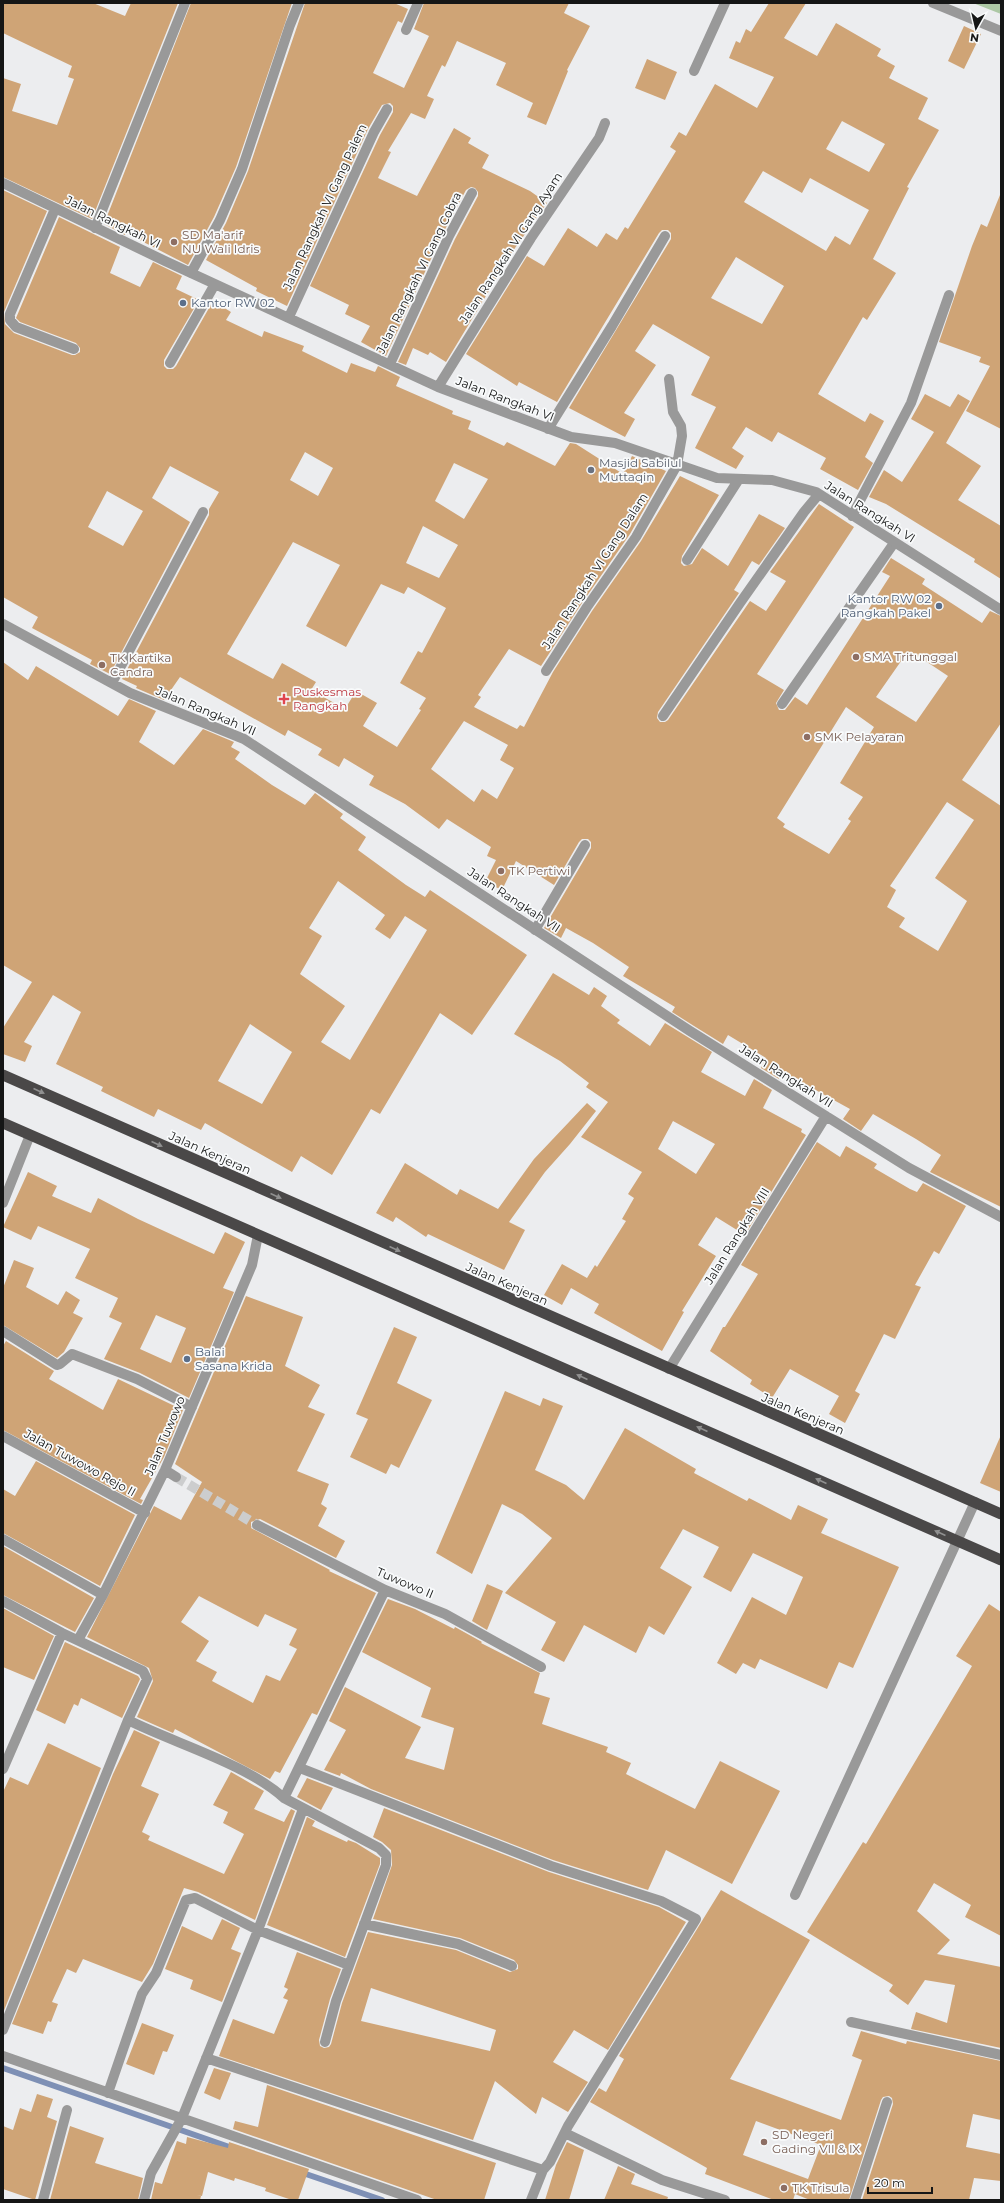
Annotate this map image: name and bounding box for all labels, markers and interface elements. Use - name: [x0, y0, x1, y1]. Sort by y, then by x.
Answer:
- north arrow: [956, 8, 996, 48]
- text: N: [969, 30, 980, 45]
- street label: Jalan Rangkah VI Gang Palem: [279, 121, 370, 293]
- street label: Jalan Rangkah VI Gang Ayam: [455, 169, 565, 327]
- street label: Jalan Rangkah VI Gang Cobra: [372, 189, 464, 357]
- street label: Jalan Rangkah VI: [62, 192, 163, 251]
- place label: SD Ma'arif NU Wali Idris: [182, 227, 259, 256]
- marker: SD Ma'arif NU Wali Idris: [169, 237, 179, 247]
- place label: Kantor RW 02: [191, 295, 275, 310]
- marker: Kantor RW 02: [178, 298, 188, 308]
- street label: Jalan Rangkah VI: [453, 373, 556, 424]
- place label: Masjid Sabilul Muttaqin: [599, 455, 682, 484]
- marker: Masjid Sabilul Muttaqin: [586, 465, 596, 475]
- street label: Jalan Rangkah VI: [821, 477, 918, 545]
- street label: Jalan Rangkah VI Gang Dalam: [538, 490, 651, 652]
- place label: Kantor RW 02 Rangkah Pakel: [841, 591, 931, 620]
- marker: Kantor RW 02 Rangkah Pakel: [934, 601, 944, 611]
- place label: SMA Tritunggal: [864, 649, 957, 664]
- place label: TK Kartika Candra: [110, 650, 171, 679]
- marker: SMA Tritunggal: [851, 652, 861, 662]
- marker: TK Kartika Candra: [97, 660, 107, 670]
- street label: Jalan Rangkah VII: [153, 682, 259, 738]
- place label: Puskesmas Rangkah: [293, 684, 361, 713]
- marker: Puskesmas Rangkah: [278, 693, 290, 705]
- place label: SMK Pelayaran: [815, 729, 904, 744]
- marker: SMK Pelayaran: [802, 732, 812, 742]
- street label: Jalan Rangkah VII: [464, 863, 563, 935]
- place label: TK Pertiwi: [509, 863, 570, 878]
- marker: TK Pertiwi: [496, 866, 506, 876]
- street label: Jalan Rangkah VII: [736, 1040, 836, 1110]
- one-way arrow: [33, 1088, 44, 1094]
- street label: Jalan Kenjeran: [166, 1127, 254, 1177]
- one-way arrow: [152, 1141, 163, 1147]
- street label: Jalan Rangkah VIII: [700, 1185, 772, 1288]
- one-way arrow: [271, 1194, 283, 1200]
- one-way arrow: [390, 1246, 401, 1252]
- street label: Jalan Kenjeran: [463, 1258, 551, 1308]
- place label: Balai Sasana Krida: [195, 1344, 272, 1373]
- marker: Balai Sasana Krida: [182, 1354, 192, 1364]
- one-way arrow: [577, 1374, 588, 1380]
- street label: Jalan Kenjeran: [759, 1389, 847, 1438]
- street label: Jalan Tuwowo: [141, 1394, 188, 1479]
- street label: Jalan Tuwowo Rejo II: [21, 1425, 139, 1499]
- one-way arrow: [696, 1426, 707, 1432]
- one-way arrow: [815, 1478, 826, 1484]
- one-way arrow: [934, 1530, 945, 1536]
- street label: Tuwowo II: [374, 1564, 436, 1601]
- place label: SD Negeri Gading VII & IX: [772, 2127, 860, 2156]
- marker: SD Negeri Gading VII & IX: [759, 2137, 769, 2147]
- scale bar: [868, 2169, 932, 2195]
- text: 20 m: [874, 2175, 905, 2190]
- place label: TK Trisula: [792, 2180, 849, 2195]
- marker: TK Trisula: [779, 2183, 789, 2193]

